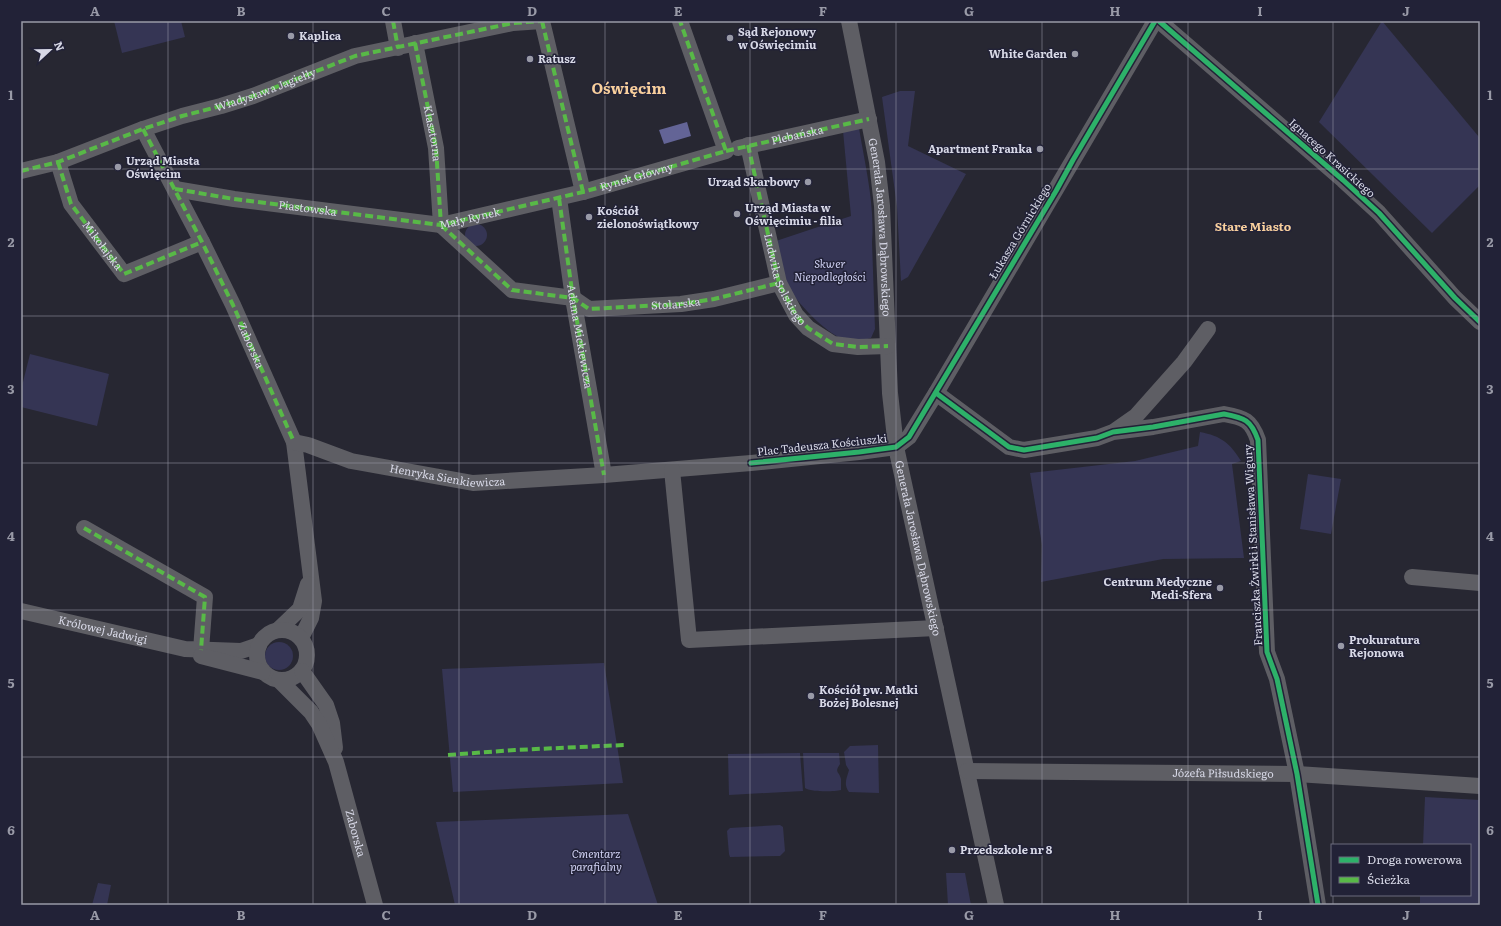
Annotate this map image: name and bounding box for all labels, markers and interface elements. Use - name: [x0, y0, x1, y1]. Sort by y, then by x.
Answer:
- text: A: [90, 1, 100, 20]
- text: B: [237, 1, 246, 20]
- text: C: [381, 1, 391, 20]
- text: D: [527, 1, 537, 20]
- text: E: [674, 1, 683, 20]
- text: F: [819, 1, 827, 20]
- text: G: [964, 1, 974, 20]
- text: H: [1110, 1, 1121, 20]
- text: I: [1257, 1, 1263, 20]
- text: J: [1402, 1, 1410, 20]
- place label: Sąd Rejonowy w Oświęcimiu: [738, 23, 817, 52]
- place label: Kaplica: [299, 27, 342, 43]
- north arrow: [30, 30, 70, 70]
- marker: Kaplica: [286, 31, 296, 41]
- marker: Sąd Rejonowy w Oświęcimiu: [725, 33, 735, 43]
- text: N: [51, 39, 69, 53]
- place label: White Garden: [989, 45, 1067, 61]
- marker: White Garden: [1070, 49, 1080, 59]
- place label: Ratusz: [538, 50, 576, 66]
- marker: Ratusz: [525, 54, 535, 64]
- street label: Władysława Jagiełły: [213, 63, 319, 114]
- district label: Oświęcim: [591, 76, 667, 99]
- text: 1: [8, 85, 14, 104]
- text: 1: [1487, 85, 1493, 104]
- street label: Klasztorna: [421, 103, 446, 162]
- street label: Ignacego Krasickiego: [1286, 114, 1379, 200]
- street label: Plebańska: [769, 120, 825, 148]
- street label: Generała Jarosława Dąbrowskiego: [865, 136, 896, 317]
- place label: Apartment Franka: [928, 140, 1033, 156]
- marker: Apartment Franka: [1035, 144, 1045, 154]
- place label: Urząd Miasta Oświęcim: [126, 152, 200, 181]
- street label: Rynek Główny: [598, 157, 676, 194]
- marker: Urząd Miasta Oświęcim: [113, 162, 123, 172]
- place label: Urząd Skarbowy: [707, 173, 800, 189]
- marker: Urząd Skarbowy: [803, 177, 813, 187]
- street label: Łukasza Górnickiego: [984, 180, 1054, 281]
- street label: Piastowska: [278, 196, 338, 219]
- place label: Urząd Miasta w Oświęcimiu - filia: [745, 199, 842, 228]
- street label: Mały Rynek: [438, 202, 502, 232]
- place label: Kościół zielonoświątkowy: [597, 202, 699, 231]
- marker: Urząd Miasta w Oświęcimiu - filia: [732, 209, 742, 219]
- marker: Kościół zielonoświątkowy: [584, 212, 594, 222]
- street label: Mikołajska: [79, 217, 127, 273]
- district label: Stare Miasto: [1215, 217, 1292, 235]
- text: 2: [8, 232, 15, 251]
- street label: Ludwika Solskiego: [761, 232, 810, 328]
- text: 2: [1487, 232, 1494, 251]
- park label: Skwer Niepodległości: [794, 255, 867, 284]
- street label: Adama Mickiewicza: [564, 283, 598, 390]
- street label: Stolarska: [650, 292, 701, 313]
- street label: Zaborska: [235, 320, 269, 371]
- text: 3: [7, 379, 15, 398]
- text: 3: [1486, 379, 1494, 398]
- street label: Plac Tadeusza Kościuszki: [756, 429, 888, 459]
- street label: Franciszka Żwirki i Stanisława Wigury: [1239, 443, 1265, 646]
- street label: Henryka Sienkiewicza: [388, 459, 506, 490]
- street label: Generała Jarosława Dąbrowskiego: [892, 459, 946, 637]
- text: 4: [7, 526, 15, 545]
- text: 4: [1486, 526, 1494, 545]
- place label: Centrum Medyczne Medi-Sfera: [1104, 573, 1213, 602]
- marker: Centrum Medyczne Medi-Sfera: [1215, 583, 1225, 593]
- street label: Królowej Jadwigi: [57, 611, 150, 647]
- place label: Prokuratura Rejonowa: [1349, 631, 1421, 660]
- marker: Prokuratura Rejonowa: [1336, 641, 1346, 651]
- text: 5: [7, 673, 15, 692]
- text: 5: [1486, 673, 1494, 692]
- place label: Kościół pw. Matki Bożej Bolesnej: [819, 681, 918, 710]
- marker: Kościół pw. Matki Bożej Bolesnej: [806, 691, 816, 701]
- street label: Józefa Piłsudskiego: [1172, 764, 1274, 781]
- street label: Zaborska: [342, 807, 370, 858]
- text: 6: [7, 820, 15, 839]
- text: 6: [1486, 820, 1494, 839]
- place label: Przedszkole nr 8: [960, 841, 1053, 857]
- legend: [1331, 844, 1471, 896]
- park label: Cmentarz parafialny: [570, 845, 622, 874]
- marker: Przedszkole nr 8: [947, 845, 957, 855]
- text: Droga rowerowa: [1367, 850, 1463, 868]
- text: Ścieżka: [1367, 870, 1410, 888]
- text: A: [90, 905, 100, 924]
- text: B: [237, 905, 246, 924]
- text: C: [381, 905, 391, 924]
- text: D: [527, 905, 537, 924]
- text: E: [674, 905, 683, 924]
- text: F: [819, 905, 827, 924]
- text: G: [964, 905, 974, 924]
- text: H: [1110, 905, 1121, 924]
- text: I: [1257, 905, 1263, 924]
- text: J: [1402, 905, 1410, 924]

